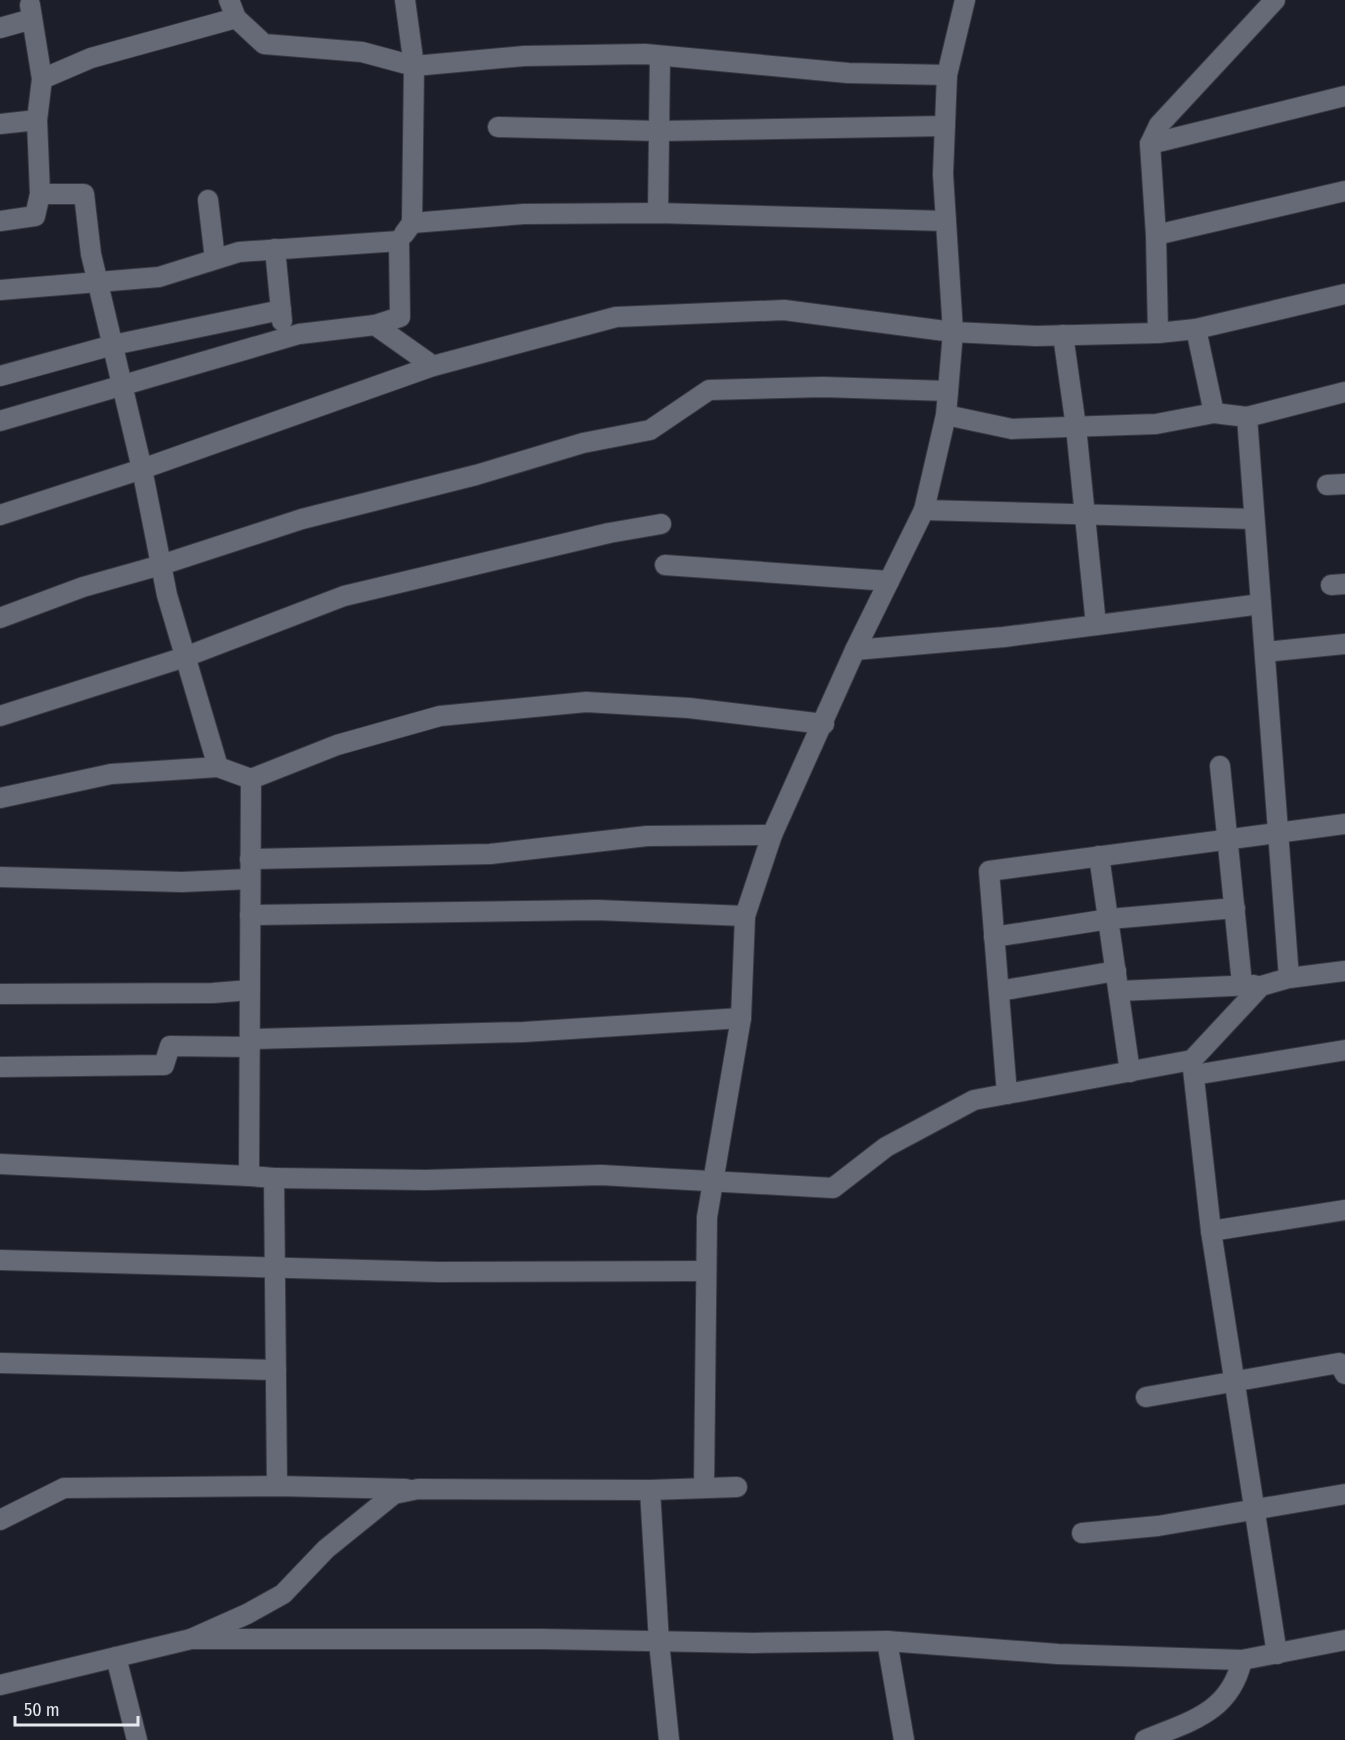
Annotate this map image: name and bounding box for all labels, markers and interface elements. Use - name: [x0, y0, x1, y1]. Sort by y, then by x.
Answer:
- scale bar: [15, 1689, 138, 1727]
- text: 50 m: [24, 1699, 60, 1721]

